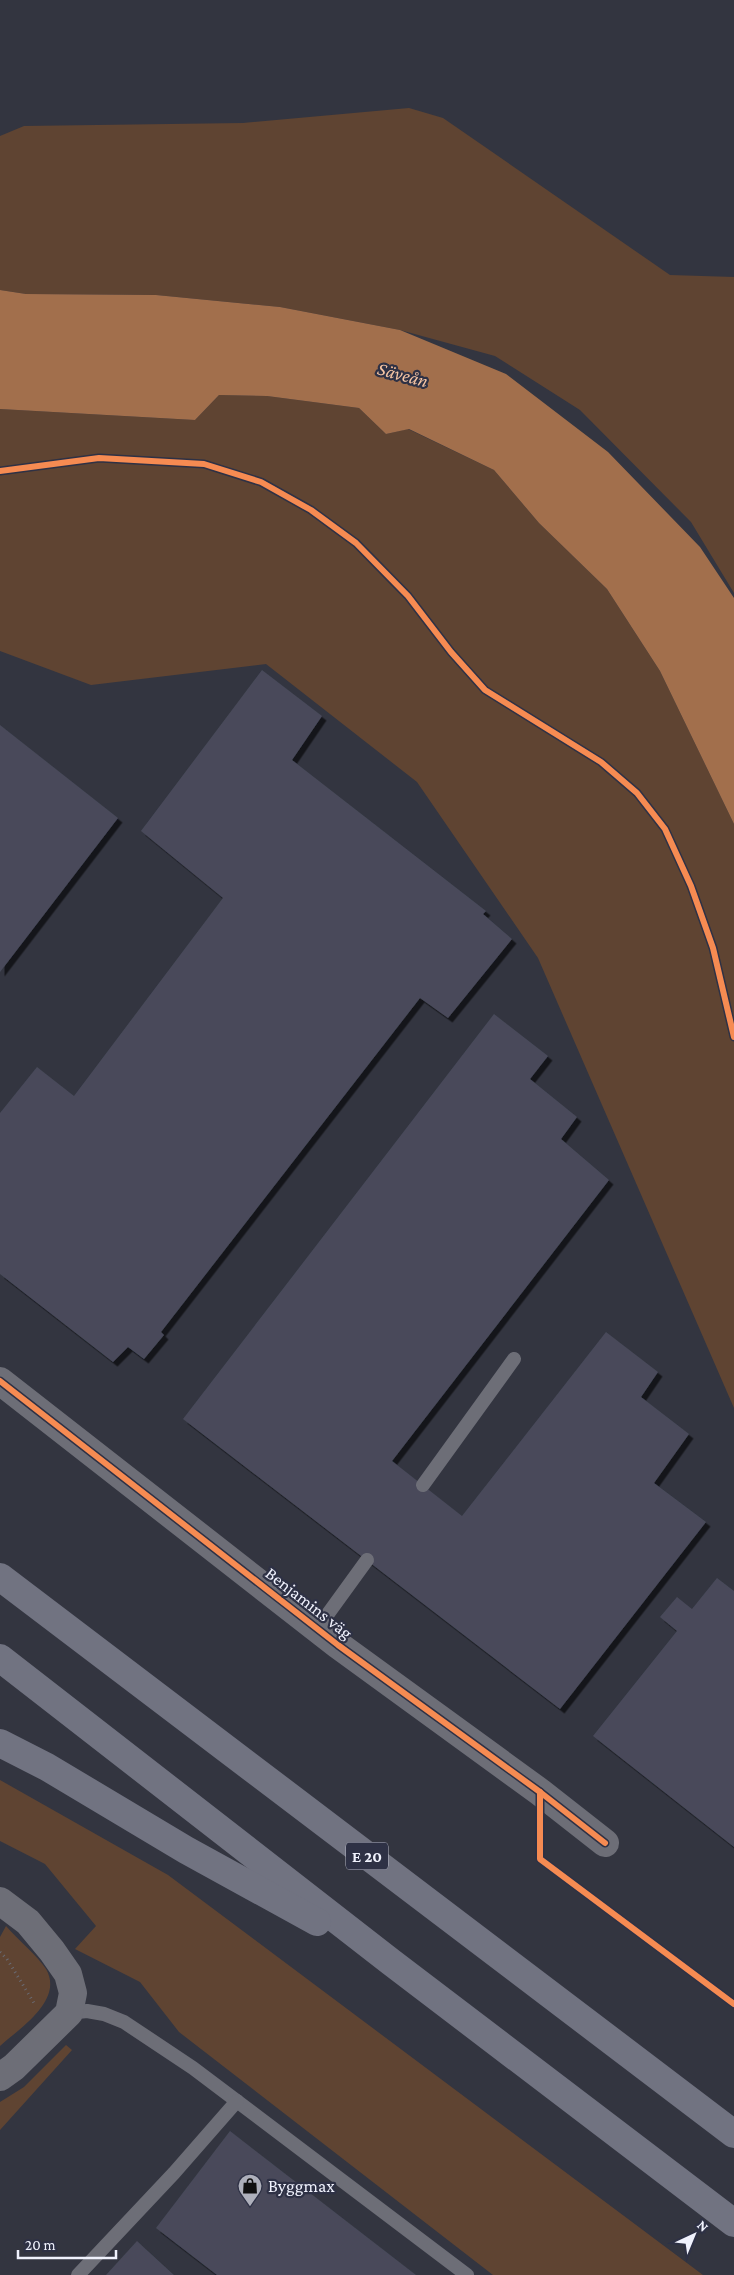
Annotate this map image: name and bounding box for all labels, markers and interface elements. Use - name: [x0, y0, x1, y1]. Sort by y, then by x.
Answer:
- water label: Säveån: [375, 358, 430, 391]
- street label: Benjamins väg: [261, 1563, 357, 1644]
- road number: E 20: [346, 1842, 388, 1870]
- shop icon: Byggmax: [237, 2173, 263, 2207]
- place label: Byggmax: [268, 2176, 335, 2196]
- north arrow: [669, 2210, 719, 2260]
- text: N: [694, 2217, 712, 2235]
- scale bar: [18, 2228, 115, 2260]
- text: 20 m: [25, 2237, 56, 2253]

